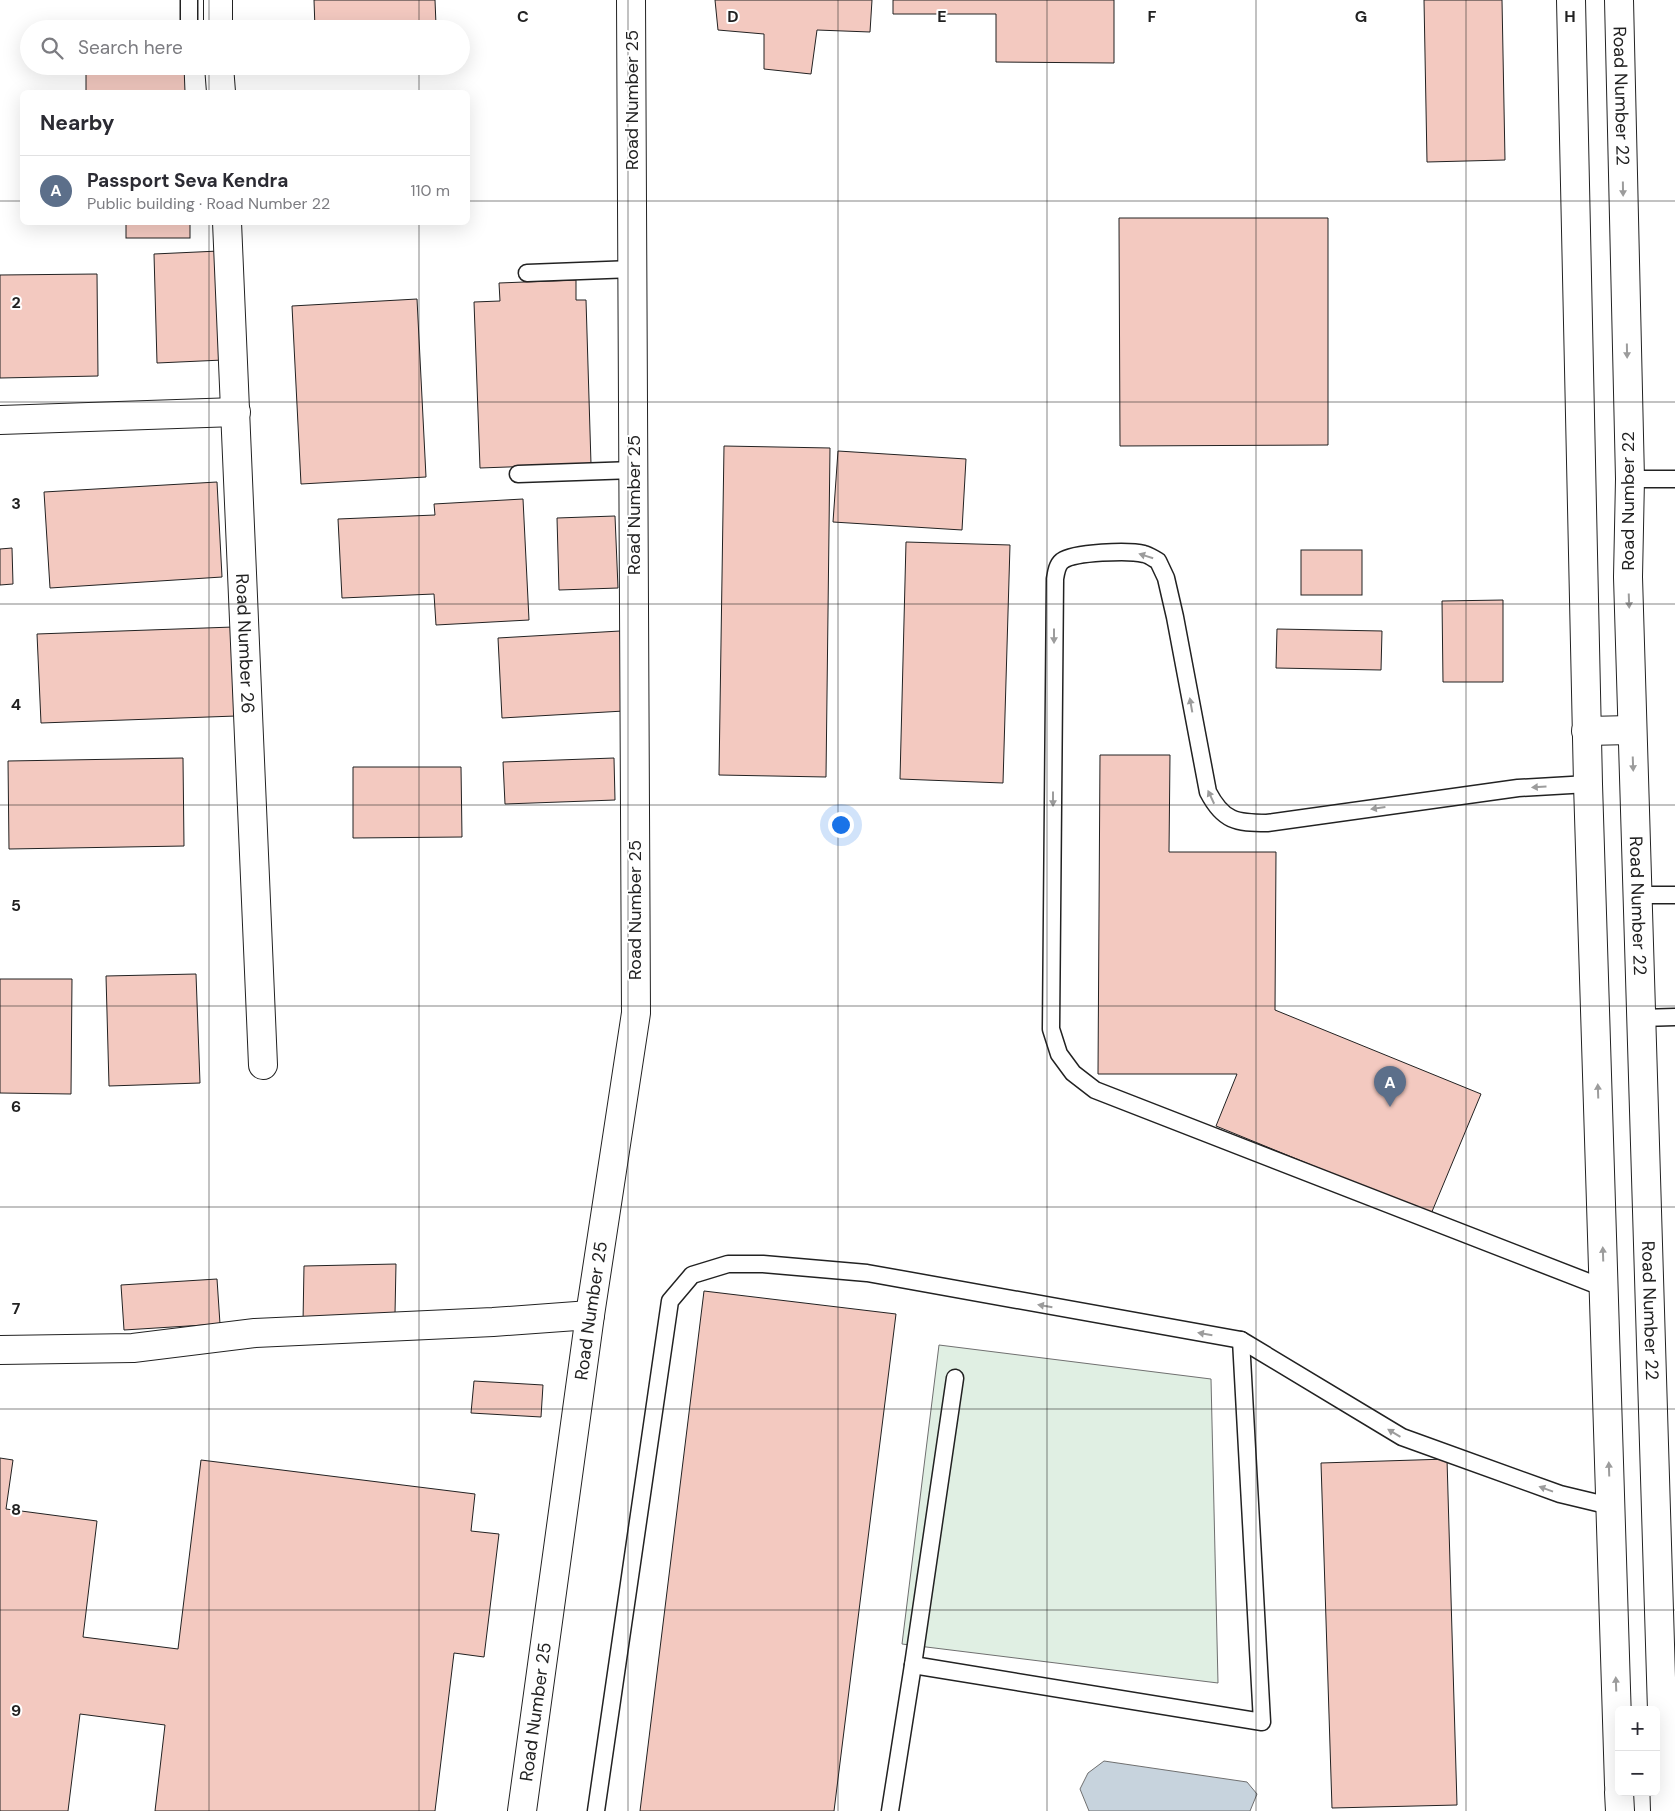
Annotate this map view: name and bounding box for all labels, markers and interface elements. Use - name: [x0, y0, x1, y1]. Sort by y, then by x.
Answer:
- text: C: [517, 6, 529, 27]
- text: D: [727, 6, 739, 27]
- text: E: [937, 6, 947, 27]
- text: F: [1148, 6, 1157, 27]
- text: G: [1355, 6, 1367, 27]
- text: H: [1564, 6, 1576, 27]
- search box: [20, 20, 470, 75]
- street label: Road Number 22: [1608, 26, 1635, 166]
- street label: Road Number 25: [620, 30, 644, 170]
- icon: search: [38, 34, 66, 62]
- text: Search here: [78, 35, 183, 60]
- text: Nearby: [40, 109, 114, 137]
- text: Passport Seva Kendra: [87, 168, 288, 193]
- text: A: [50, 180, 62, 201]
- text: 110 m: [411, 180, 450, 201]
- one-way arrow: [1619, 181, 1627, 197]
- text: Public building · Road Number 22: [87, 193, 330, 214]
- text: 2: [11, 292, 21, 313]
- one-way arrow: [1623, 343, 1631, 359]
- street label: Road Number 22: [1616, 431, 1640, 571]
- street label: Road Number 25: [622, 435, 646, 575]
- text: 3: [11, 493, 21, 514]
- one-way arrow: [1138, 552, 1153, 560]
- street label: Road Number 26: [230, 573, 260, 714]
- one-way arrow: [1625, 593, 1633, 609]
- one-way arrow: [1050, 628, 1058, 644]
- text: 4: [11, 694, 21, 715]
- one-way arrow: [1187, 698, 1195, 713]
- one-way arrow: [1630, 756, 1638, 772]
- one-way arrow: [1531, 783, 1547, 791]
- one-way arrow: [1207, 790, 1215, 804]
- one-way arrow: [1049, 791, 1057, 807]
- one-way arrow: [1369, 804, 1385, 812]
- your location: [828, 812, 854, 838]
- street label: Road Number 22: [1624, 836, 1652, 976]
- street label: Road Number 25: [623, 840, 647, 980]
- text: 5: [11, 895, 21, 916]
- pin: A: [1374, 1066, 1406, 1107]
- one-way arrow: [1593, 1083, 1601, 1099]
- text: 6: [11, 1096, 21, 1117]
- street label: Road Number 25: [569, 1240, 613, 1382]
- street label: Road Number 22: [1636, 1241, 1664, 1381]
- one-way arrow: [1599, 1246, 1607, 1262]
- text: 7: [12, 1298, 21, 1319]
- one-way arrow: [1037, 1302, 1053, 1310]
- one-way arrow: [1197, 1330, 1213, 1338]
- one-way arrow: [1387, 1428, 1400, 1437]
- one-way arrow: [1605, 1461, 1613, 1477]
- one-way arrow: [1539, 1485, 1554, 1492]
- text: 8: [11, 1499, 21, 1520]
- street label: Road Number 25: [514, 1641, 557, 1783]
- one-way arrow: [1611, 1675, 1619, 1691]
- text: 9: [11, 1700, 21, 1721]
- map controls: [1615, 1706, 1660, 1796]
- button: +: [1615, 1706, 1660, 1751]
- button: −: [1615, 1751, 1660, 1796]

